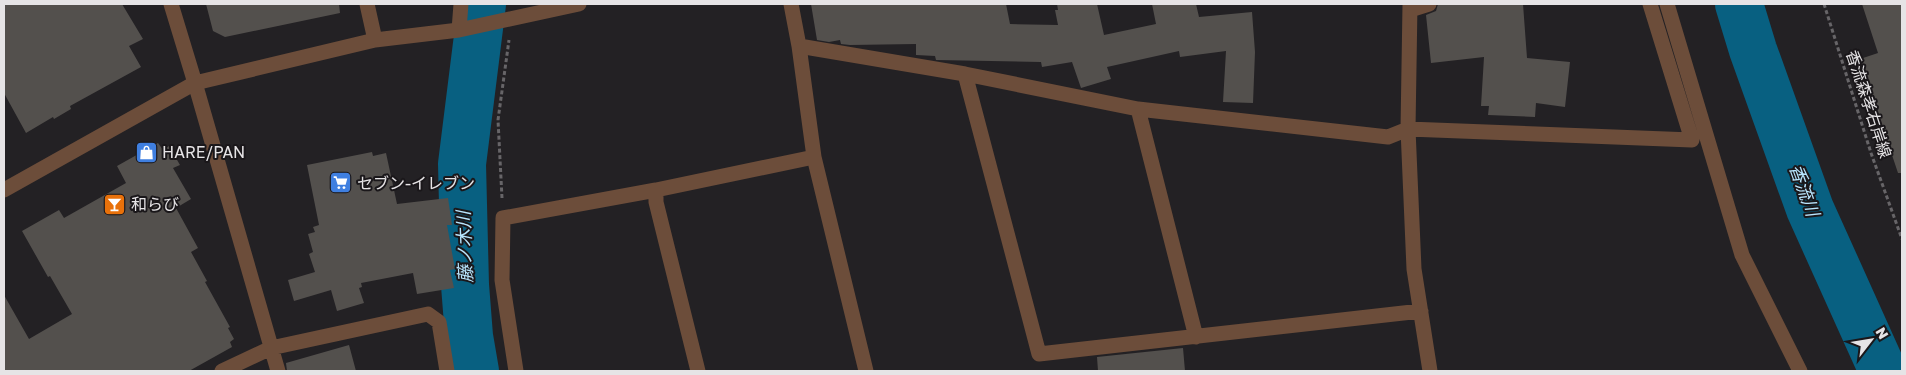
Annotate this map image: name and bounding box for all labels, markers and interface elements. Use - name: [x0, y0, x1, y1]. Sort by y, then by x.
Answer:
- street label: 香流森孝右岸線: [1842, 48, 1896, 160]
- shop icon: HARE/PAN: [134, 140, 158, 164]
- place label: HARE/PAN: [162, 142, 245, 162]
- water label: 香流川: [1785, 161, 1825, 221]
- supermarket icon: セブン-イレブン: [329, 171, 353, 195]
- place label: セブン-イレブン: [357, 173, 475, 193]
- bar icon: 和らび: [103, 192, 127, 216]
- place label: 和らび: [131, 194, 179, 214]
- water label: 藤ノ木川: [452, 209, 476, 283]
- north arrow: [1846, 315, 1896, 365]
- text: N: [1873, 324, 1893, 342]

